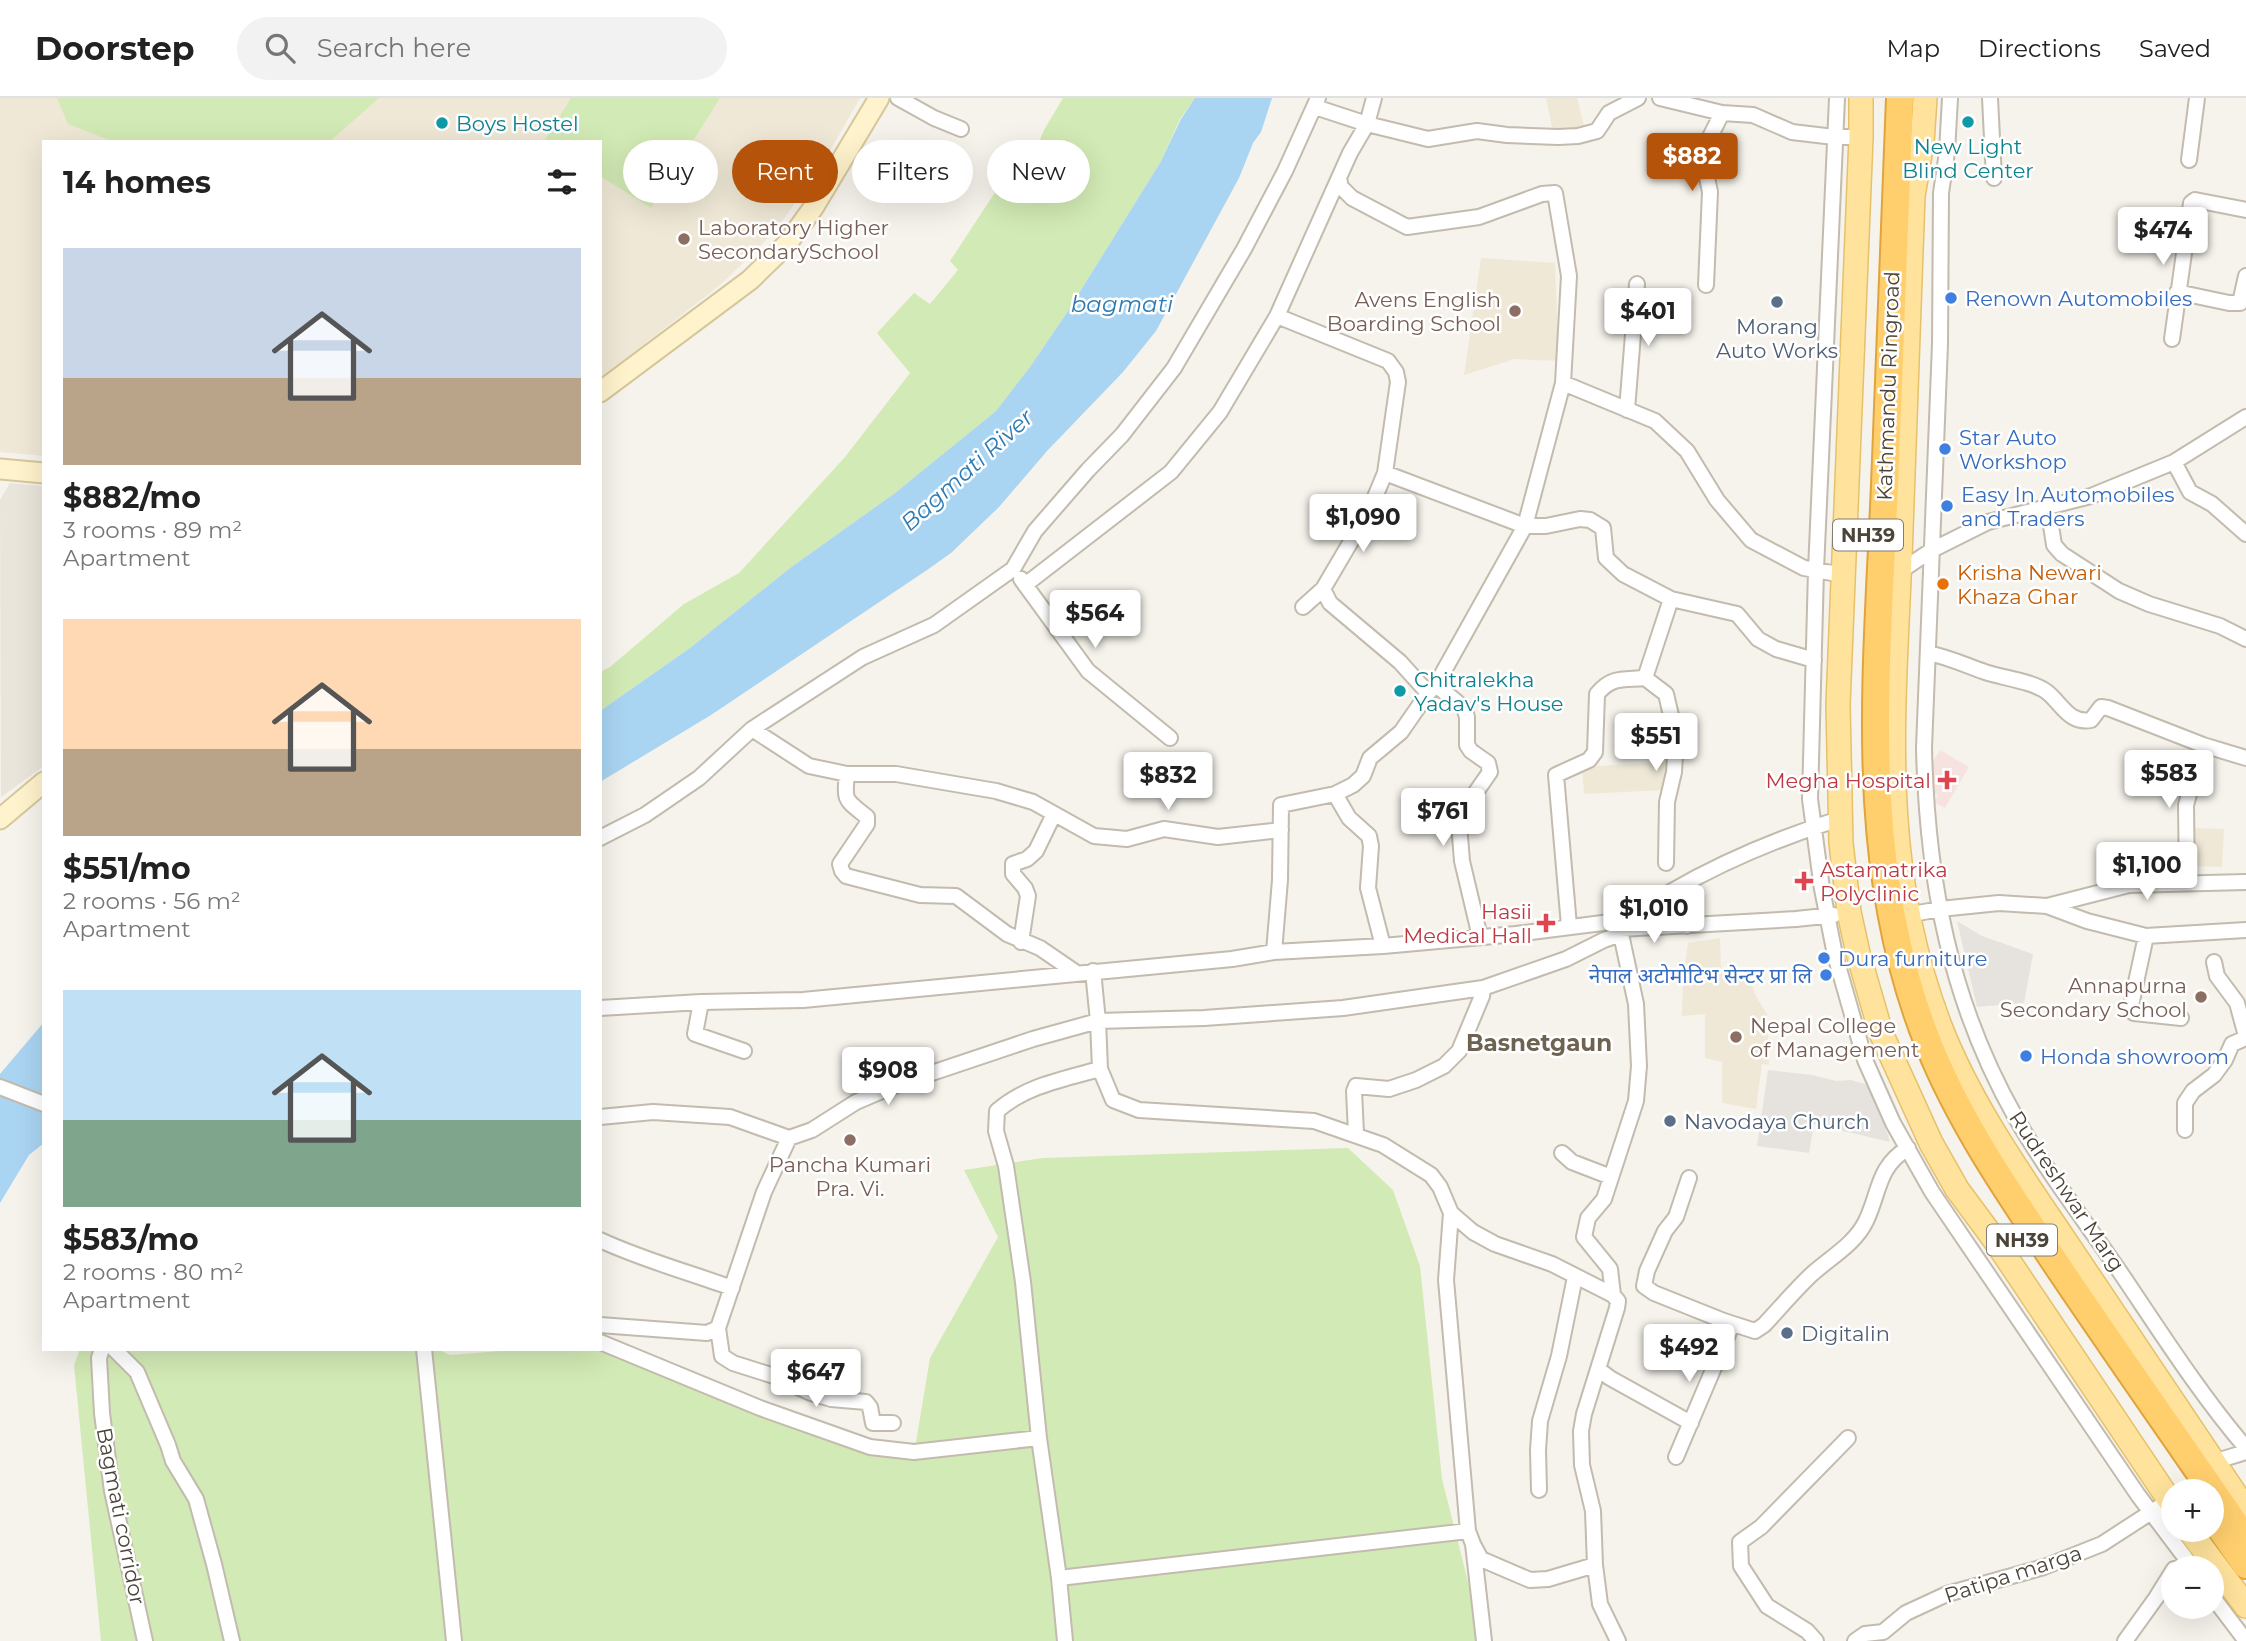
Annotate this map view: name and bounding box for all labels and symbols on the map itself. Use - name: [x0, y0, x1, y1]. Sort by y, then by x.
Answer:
- place label: Boys Hostel: [456, 111, 579, 136]
- marker: New Light Blind Center: [1960, 114, 1976, 130]
- marker: Boys Hostel: [434, 115, 450, 131]
- pin: $882: [1651, 134, 1733, 193]
- place label: New Light Blind Center: [1902, 134, 2034, 183]
- pin: $474: [2122, 208, 2204, 267]
- place label: Laboratory Higher SecondarySchool: [698, 215, 889, 264]
- marker: Laboratory Higher SecondarySchool: [676, 231, 692, 247]
- street label: Kathmandu Ringroad: [1871, 271, 1905, 501]
- place label: Renown Automobiles: [1965, 286, 2192, 311]
- place label: Avens English Boarding School: [1327, 287, 1501, 336]
- pin: $401: [1607, 288, 1689, 348]
- water label: bagmati: [1071, 290, 1174, 318]
- marker: Renown Automobiles: [1943, 290, 1959, 306]
- marker: Morang Auto Works: [1769, 294, 1785, 310]
- marker: Avens English Boarding School: [1507, 303, 1523, 319]
- place label: Morang Auto Works: [1716, 314, 1838, 363]
- water label: Bagmati River: [895, 403, 1039, 537]
- place label: Star Auto Workshop: [1959, 425, 2067, 474]
- marker: Star Auto Workshop: [1937, 441, 1953, 457]
- place label: Easy In Automobiles and Traders: [1961, 482, 2175, 531]
- pin: $1,090: [1306, 494, 1420, 554]
- marker: Easy In Automobiles and Traders: [1939, 498, 1955, 514]
- road number: NH39: [1833, 520, 1903, 550]
- place label: Krisha Newari Khaza Ghar: [1957, 560, 2102, 609]
- marker: Krisha Newari Khaza Ghar: [1935, 576, 1951, 592]
- pin: $564: [1054, 590, 1136, 650]
- place label: Chitralekha Yadav's House: [1414, 667, 1563, 716]
- marker: Chitralekha Yadav's House: [1392, 683, 1408, 699]
- pin: $551: [1615, 714, 1697, 773]
- pin: $583: [2128, 750, 2210, 810]
- pin: $832: [1127, 752, 1209, 812]
- place label: Megha Hospital: [1765, 768, 1931, 793]
- marker: Megha Hospital: [1937, 770, 1957, 790]
- pin: $761: [1402, 788, 1484, 848]
- pin: $1,100: [2090, 842, 2204, 902]
- place label: Astamatrika Polyclinic: [1820, 857, 1948, 906]
- marker: Astamatrika Polyclinic: [1794, 871, 1814, 891]
- pin: $1,010: [1597, 886, 1711, 945]
- place label: Hasii Medical Hall: [1403, 899, 1532, 948]
- marker: Hasii Medical Hall: [1538, 915, 1554, 931]
- place label: Dura furniture: [1838, 946, 1988, 971]
- marker: Dura furniture: [1816, 950, 1832, 966]
- place label: नेपाल अटोमोटिभ सेन्टर प्रा लि: [1589, 963, 1813, 988]
- marker: नेपाल अटोमोटिभ सेन्टर प्रा लि: [1818, 967, 1834, 983]
- place label: Annapurna Secondary School: [2000, 973, 2187, 1022]
- marker: Annapurna Secondary School: [2193, 989, 2209, 1005]
- place label: Nepal College of Management: [1750, 1013, 1920, 1062]
- district label: Basnetgaun: [1466, 1029, 1612, 1057]
- marker: Nepal College of Management: [1728, 1029, 1744, 1045]
- place label: Honda showroom: [2040, 1044, 2229, 1069]
- pin: $908: [847, 1048, 929, 1107]
- marker: Honda showroom: [2018, 1048, 2034, 1064]
- street label: Rudreshwar Marg: [2004, 1106, 2130, 1276]
- place label: Navodaya Church: [1684, 1109, 1870, 1134]
- marker: Navodaya Church: [1662, 1113, 1678, 1129]
- marker: Pancha Kumari Pra. Vi.: [842, 1132, 858, 1148]
- place label: Pancha Kumari Pra. Vi.: [769, 1152, 931, 1201]
- road number: NH39: [1987, 1224, 2057, 1256]
- place label: Digitalin: [1801, 1321, 1890, 1346]
- pin: $492: [1648, 1324, 1730, 1384]
- marker: Digitalin: [1779, 1325, 1795, 1341]
- pin: $647: [775, 1350, 857, 1409]
- street label: Bagmati corridor: [92, 1425, 150, 1607]
- street label: Patipa marga: [1941, 1540, 2085, 1608]

